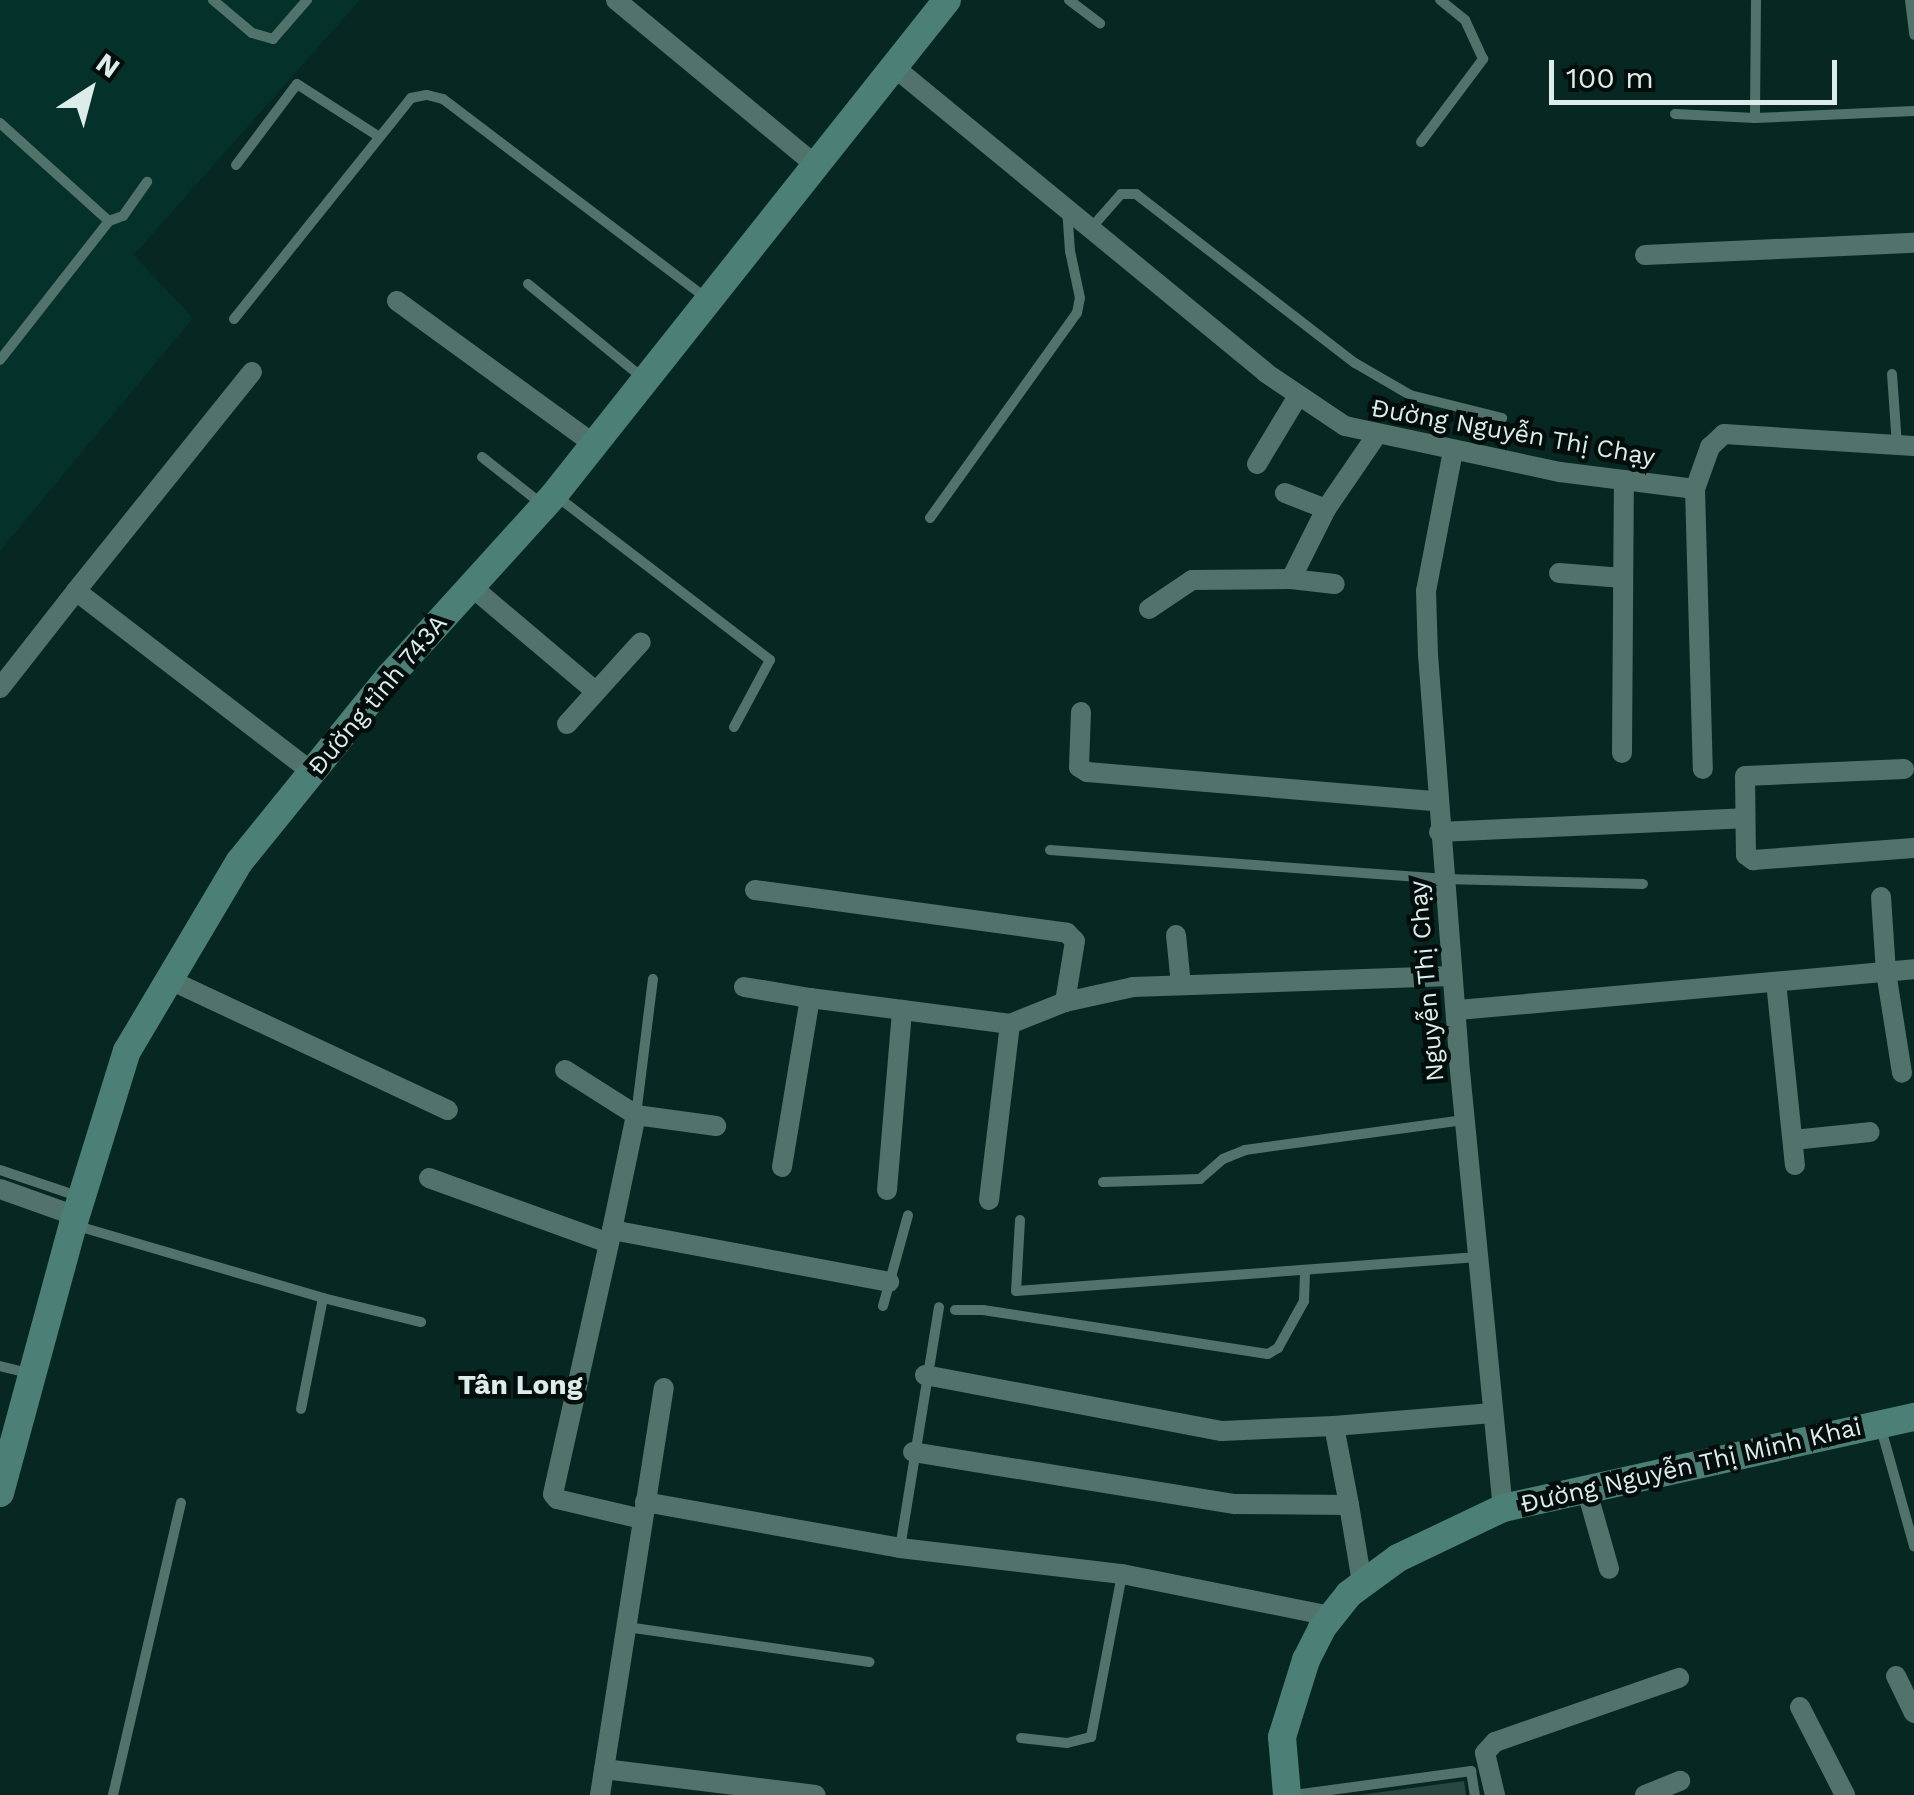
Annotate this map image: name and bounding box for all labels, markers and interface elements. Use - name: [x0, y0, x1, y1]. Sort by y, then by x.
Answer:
- north arrow: [40, 40, 140, 140]
- scale bar: [1554, 40, 1842, 102]
- text: N: [90, 46, 126, 85]
- text: 100 m: [1566, 60, 1654, 95]
- street label: Đường Nguyễn Thị Chạy: [1368, 393, 1658, 473]
- street label: Đường tỉnh 743A: [302, 608, 454, 782]
- street label: Nguyễn Thị Chạy: [1403, 879, 1451, 1083]
- district label: Tân Long: [458, 1368, 582, 1402]
- street label: Đường Nguyễn Thị Minh Khai: [1517, 1412, 1865, 1520]

